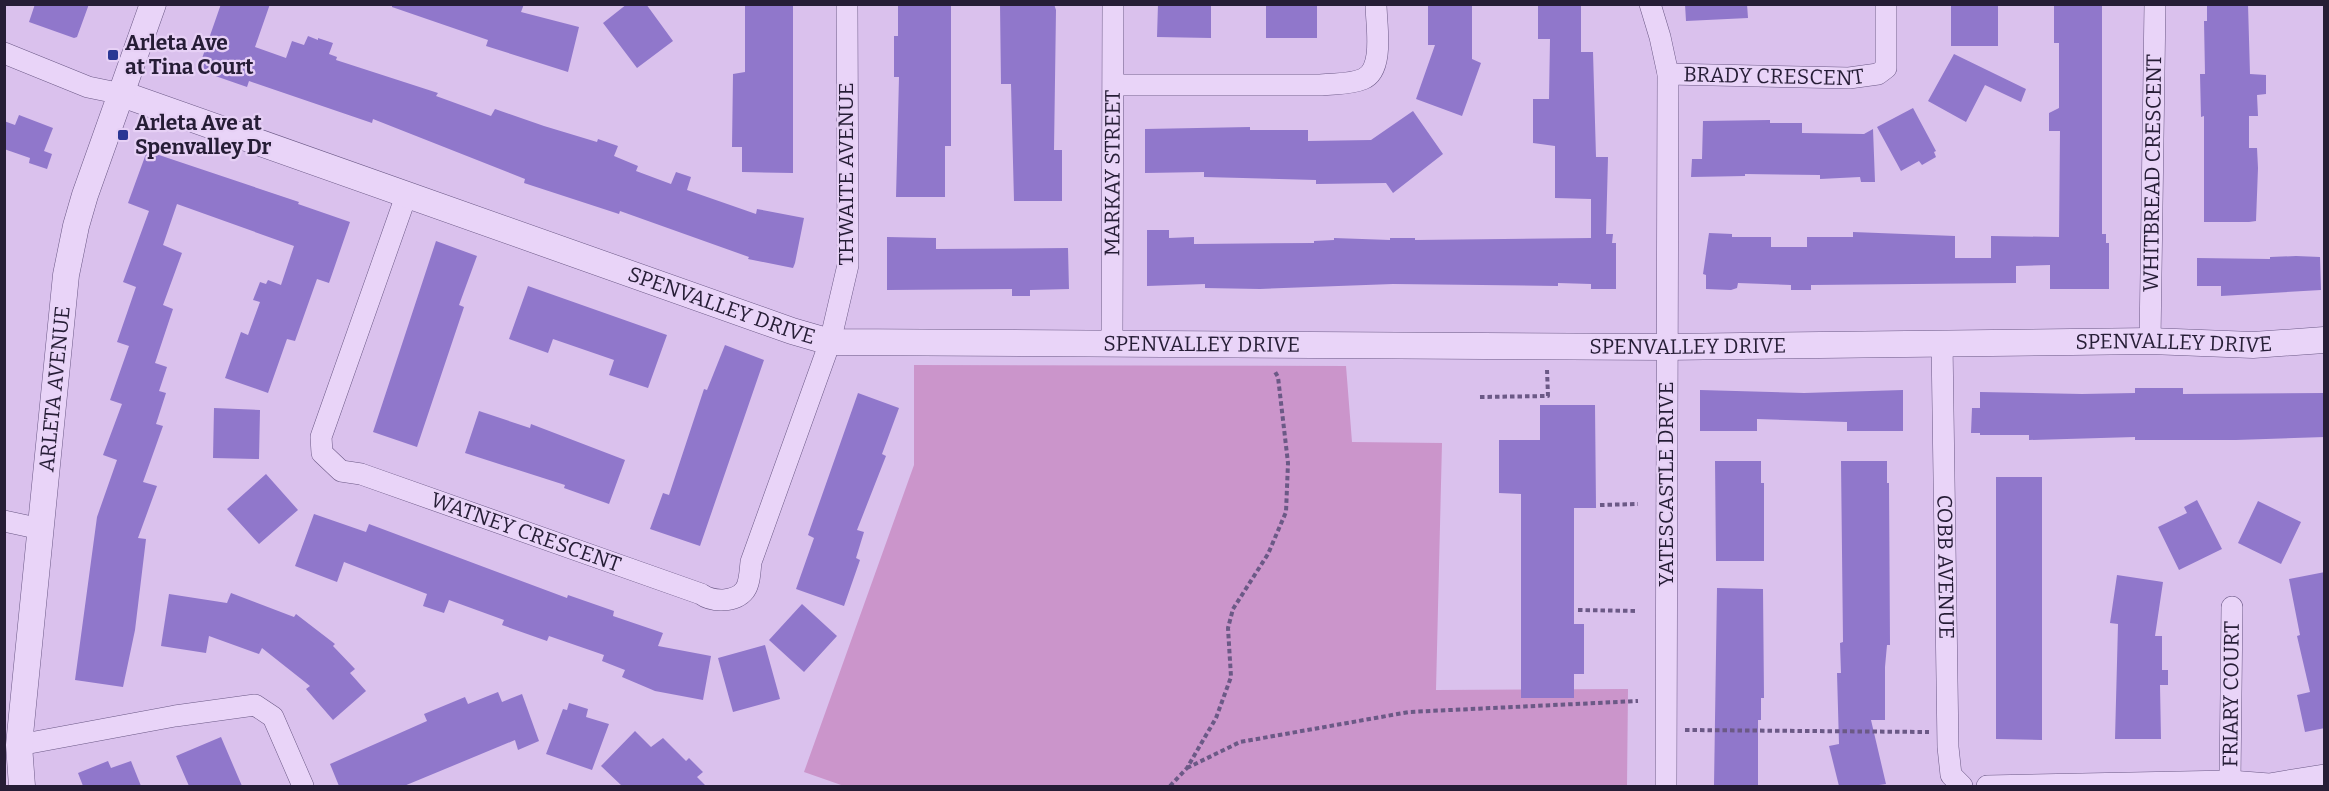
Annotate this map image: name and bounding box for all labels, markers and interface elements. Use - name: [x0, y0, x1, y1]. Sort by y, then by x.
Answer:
- place label: Arleta Ave at Tina Court: [125, 30, 254, 80]
- marker: Arleta Ave at Tina Court: [106, 48, 120, 62]
- street label: WHITBREAD CRESCENT: [2138, 54, 2167, 292]
- street label: BRADY CRESCENT: [1683, 61, 1866, 91]
- street label: THWAITE AVENUE: [833, 82, 859, 266]
- street label: MARKAY STREET: [1099, 90, 1126, 256]
- place label: Arleta Ave at Spenvalley Dr: [135, 110, 272, 160]
- marker: Arleta Ave at Spenvalley Dr: [116, 128, 130, 142]
- street label: SPENVALLEY DRIVE: [624, 261, 818, 350]
- street label: ARLETA AVENUE: [33, 305, 76, 473]
- street label: SPENVALLEY DRIVE: [2075, 328, 2273, 358]
- street label: SPENVALLEY DRIVE: [1103, 331, 1300, 358]
- street label: SPENVALLEY DRIVE: [1589, 333, 1786, 360]
- street label: YATESCASTLE DRIVE: [1653, 382, 1679, 586]
- street label: WATNEY CRESCENT: [427, 487, 624, 578]
- street label: COBB AVENUE: [1931, 495, 1959, 639]
- street label: FRIARY COURT: [2217, 621, 2245, 767]

